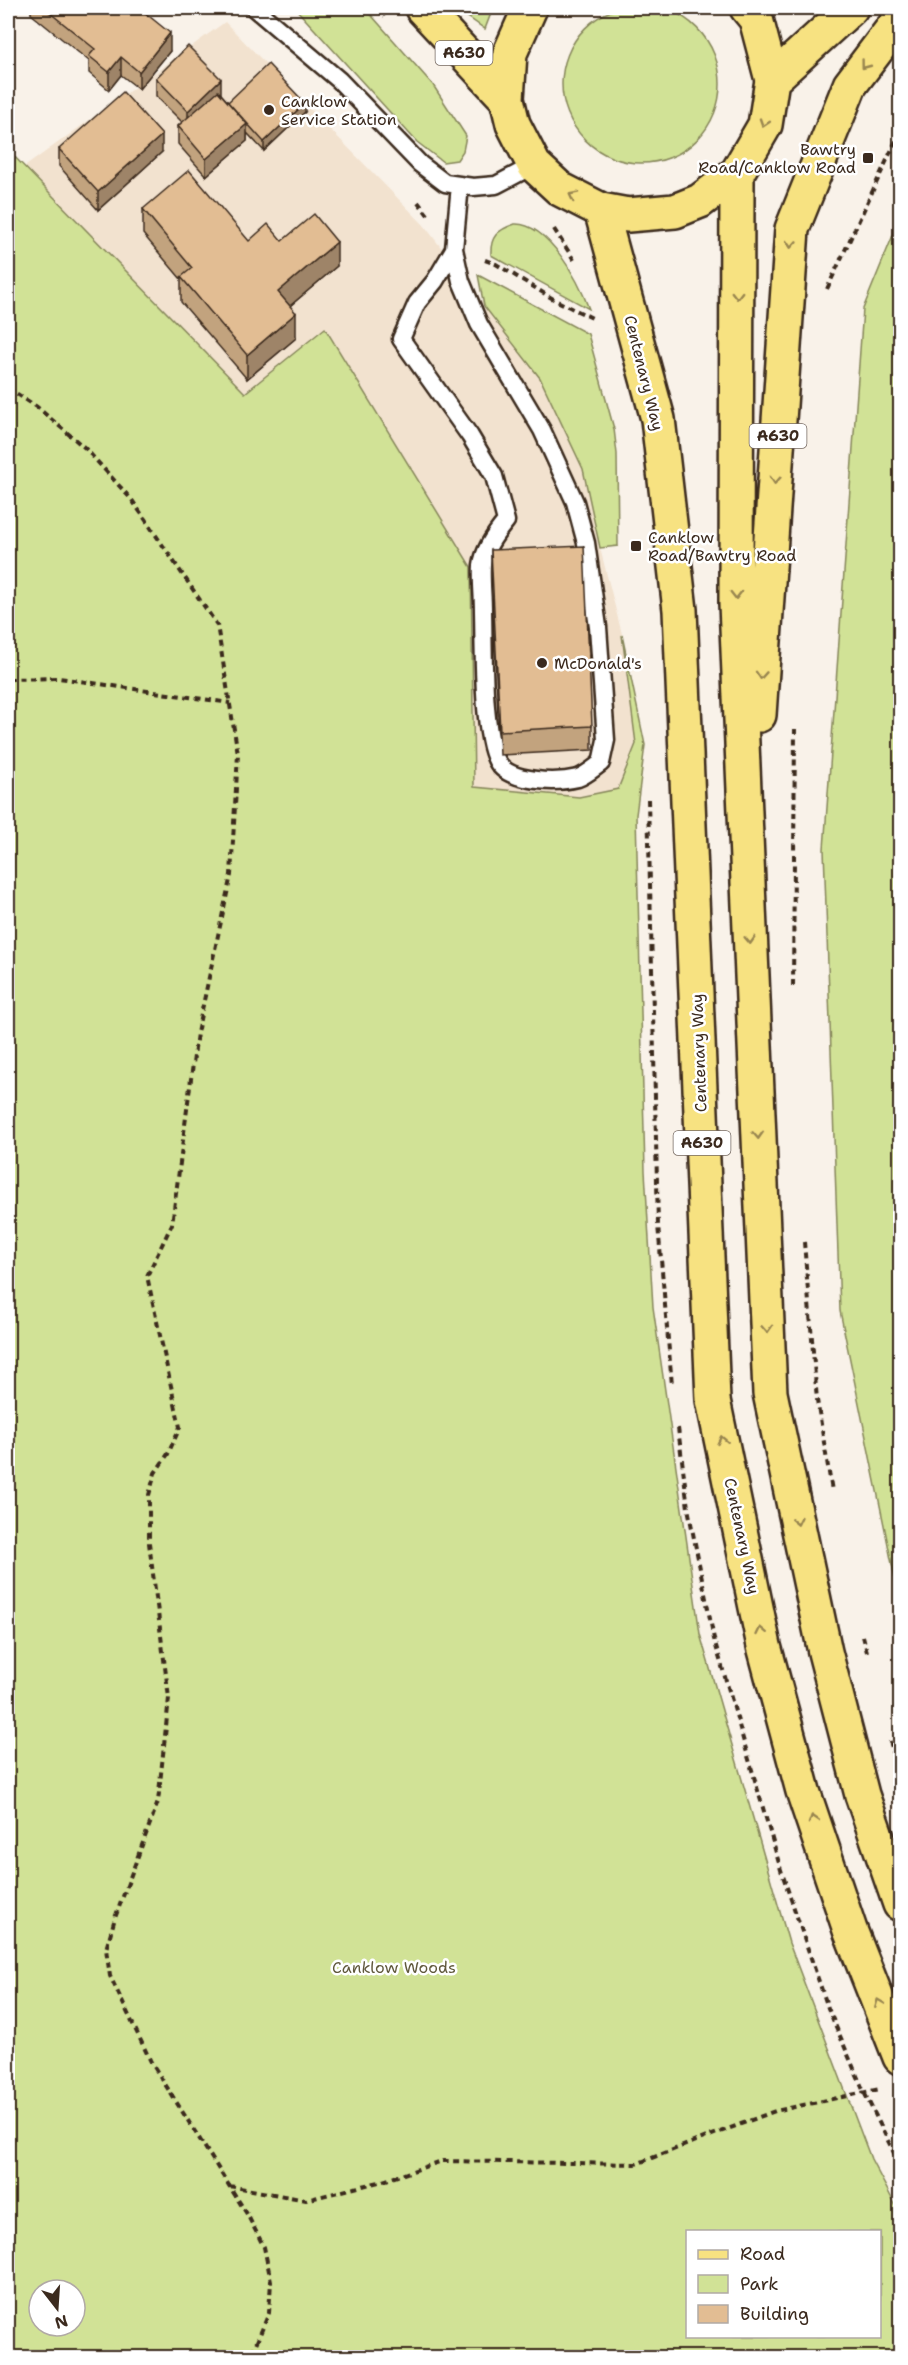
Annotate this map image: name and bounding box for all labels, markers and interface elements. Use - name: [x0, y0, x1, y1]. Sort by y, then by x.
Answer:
- road number: A630: [436, 41, 492, 65]
- one-way arrow: [861, 59, 872, 70]
- place label: Canklow Service Station: [281, 91, 397, 130]
- marker: Canklow Service Station: [262, 103, 276, 117]
- one-way arrow: [759, 117, 771, 128]
- place label: Bawtry Road/Canklow Road: [698, 139, 856, 178]
- marker: Bawtry Road/Canklow Road: [861, 151, 875, 165]
- one-way arrow: [568, 192, 579, 203]
- one-way arrow: [785, 239, 798, 248]
- one-way arrow: [731, 290, 743, 299]
- street label: Centenary Way: [619, 313, 669, 433]
- road number: A630: [750, 424, 806, 448]
- one-way arrow: [769, 476, 782, 485]
- place label: Canklow Road/Bawtry Road: [648, 527, 796, 566]
- marker: Canklow Road/Bawtry Road: [629, 539, 643, 553]
- one-way arrow: [730, 590, 742, 599]
- place label: McDonald's: [554, 653, 642, 674]
- marker: McDonald's: [535, 656, 549, 670]
- one-way arrow: [755, 670, 768, 679]
- one-way arrow: [743, 935, 756, 944]
- street label: Centenary Way: [686, 993, 712, 1113]
- one-way arrow: [752, 1130, 765, 1139]
- road number: A630: [674, 1131, 730, 1155]
- one-way arrow: [761, 1325, 774, 1334]
- one-way arrow: [716, 1436, 729, 1446]
- street label: Centenary Way: [719, 1476, 765, 1596]
- one-way arrow: [790, 1516, 803, 1526]
- one-way arrow: [756, 1627, 769, 1637]
- one-way arrow: [808, 1814, 820, 1825]
- park label: Canklow Woods: [332, 1957, 456, 1978]
- one-way arrow: [874, 1998, 886, 2009]
- legend: [686, 2230, 881, 2338]
- text: Road: [740, 2242, 785, 2266]
- text: Park: [740, 2272, 779, 2296]
- north arrow: [27, 2278, 87, 2338]
- text: Building: [740, 2302, 809, 2326]
- text: N: [52, 2310, 70, 2334]

